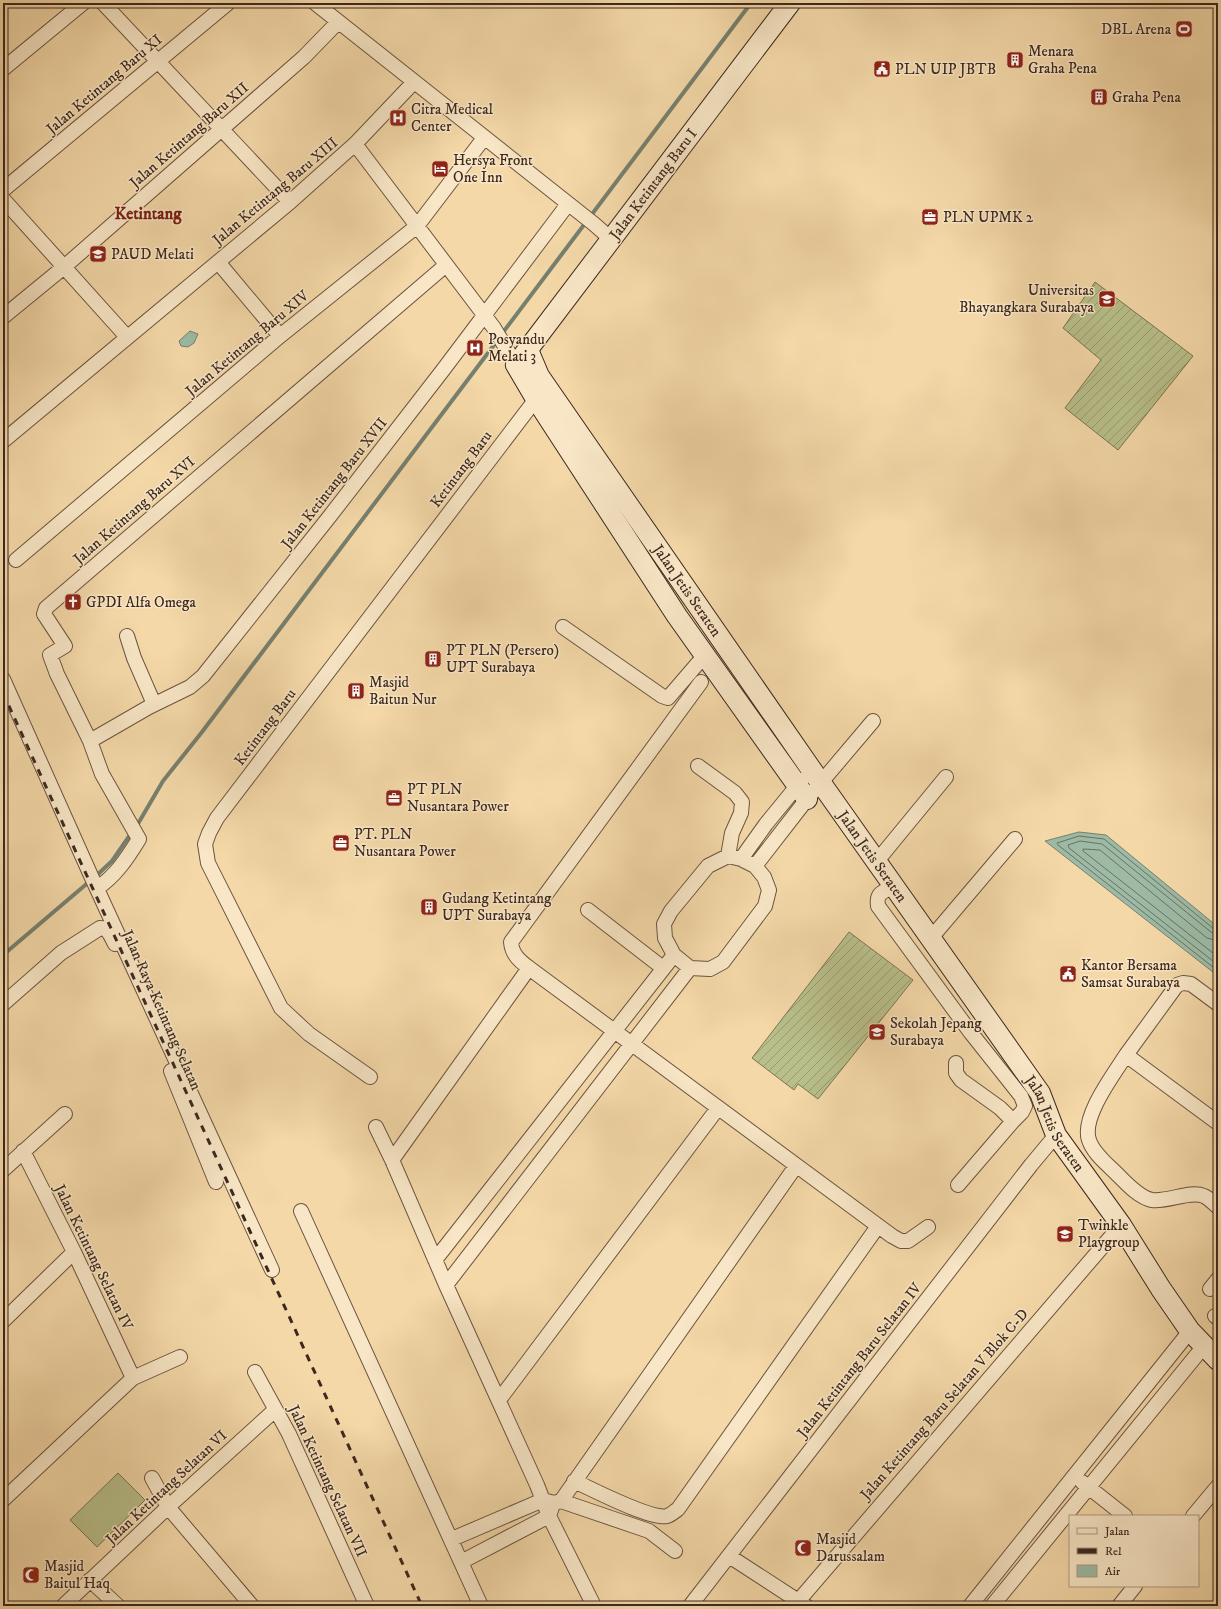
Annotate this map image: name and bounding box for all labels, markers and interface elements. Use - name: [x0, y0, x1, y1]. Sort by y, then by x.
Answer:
- sports icon: DBL Arena: [1174, 19, 1194, 39]
- place label: DBL Arena: [1101, 20, 1172, 39]
- street label: Jalan Ketintang Baru XI: [41, 30, 166, 140]
- place label: Menara Graha Pena: [1028, 42, 1097, 78]
- building icon: Menara Graha Pena: [1005, 50, 1025, 70]
- public building icon: PLN UIP JBTB: [872, 59, 892, 79]
- place label: PLN UIP JBTB: [895, 60, 996, 79]
- street label: Jalan Ketintang Baru XII: [124, 78, 253, 194]
- building icon: Graha Pena: [1089, 87, 1109, 107]
- place label: Graha Pena: [1112, 88, 1181, 107]
- place label: Citra Medical Center: [411, 100, 494, 136]
- hospital icon: Citra Medical Center: [388, 108, 408, 128]
- street label: Jalan Ketintang Baru I: [604, 125, 701, 245]
- street label: Jalan Ketintang Baru XIII: [207, 133, 342, 251]
- place label: Hersya Front One Inn: [453, 151, 533, 187]
- hotel icon: Hersya Front One Inn: [430, 159, 450, 179]
- district label: Ketintang: [114, 203, 182, 225]
- office icon: PLN UPMK 2: [920, 207, 940, 227]
- place label: PLN UPMK 2: [943, 208, 1034, 227]
- school or university icon: PAUD Melati: [88, 244, 108, 264]
- place label: PAUD Melati: [111, 245, 194, 264]
- place label: Universitas Bhayangkara Surabaya: [959, 281, 1095, 317]
- street label: Jalan Ketintang Baru XIV: [180, 286, 313, 402]
- school or university icon: Universitas Bhayangkara Surabaya: [1097, 289, 1117, 309]
- place label: Posyandu Melati 3: [488, 330, 545, 366]
- hospital icon: Posyandu Melati 3: [465, 338, 485, 358]
- street label: Jalan Ketintang Baru XVII: [276, 414, 391, 554]
- street label: Ketintang Baru: [426, 427, 496, 511]
- street label: Jalan Ketintang Baru XVI: [68, 452, 199, 570]
- street label: Jalan Jetis Seraten: [647, 539, 726, 641]
- church icon: GPDI Alfa Omega: [63, 592, 83, 612]
- place label: GPDI Alfa Omega: [86, 593, 196, 612]
- place label: PT PLN (Persero) UPT Surabaya: [446, 641, 559, 677]
- building icon: PT PLN (Persero) UPT Surabaya: [423, 649, 443, 669]
- place label: Masjid Baitun Nur: [369, 673, 437, 709]
- building icon: Masjid Baitun Nur: [346, 681, 366, 701]
- street label: Ketintang Baru: [230, 685, 300, 769]
- place label: PT PLN Nusantara Power: [407, 780, 509, 816]
- office icon: PT PLN Nusantara Power: [384, 788, 404, 808]
- street label: Jalan Jetis Seraten: [832, 805, 911, 906]
- place label: PT. PLN Nusantara Power: [354, 825, 456, 861]
- office icon: PT. PLN Nusantara Power: [331, 833, 351, 853]
- place label: Gudang Ketintang UPT Surabaya: [442, 889, 552, 925]
- building icon: Gudang Ketintang UPT Surabaya: [419, 897, 439, 917]
- street label: Jalan Raya Ketintang Selatan: [117, 925, 206, 1093]
- place label: Kantor Bersama Samsat Surabaya: [1081, 956, 1180, 992]
- public building icon: Kantor Bersama Samsat Surabaya: [1058, 964, 1078, 984]
- place label: Sekolah Jepang Surabaya: [890, 1014, 982, 1050]
- school or university icon: Sekolah Jepang Surabaya: [867, 1022, 887, 1042]
- street label: Jalan Jetis Seraten: [1019, 1070, 1089, 1176]
- street label: Jalan Ketintang Selatan IV: [49, 1180, 137, 1333]
- place label: Twinkle Playgroup: [1078, 1216, 1140, 1252]
- school or university icon: Twinkle Playgroup: [1055, 1224, 1075, 1244]
- street label: Jalan Ketintang Baru Selatan IV: [792, 1279, 926, 1443]
- street label: Jalan Ketintang Baru Selatan V Blok C-D: [855, 1305, 1033, 1505]
- street label: Jalan Ketintang Selatan VII: [283, 1400, 371, 1560]
- street label: Jalan Ketintang Selatan VI: [100, 1426, 231, 1550]
- legend: [1069, 1515, 1199, 1587]
- text: Jalan: [1104, 1524, 1130, 1539]
- place label: Masjid Darussalam: [816, 1530, 885, 1566]
- mosque icon: Masjid Darussalam: [793, 1538, 813, 1558]
- text: Rel: [1105, 1544, 1122, 1559]
- place label: Masjid Baitul Haq: [44, 1557, 110, 1593]
- text: Air: [1105, 1564, 1121, 1579]
- mosque icon: Masjid Baitul Haq: [21, 1565, 41, 1585]

